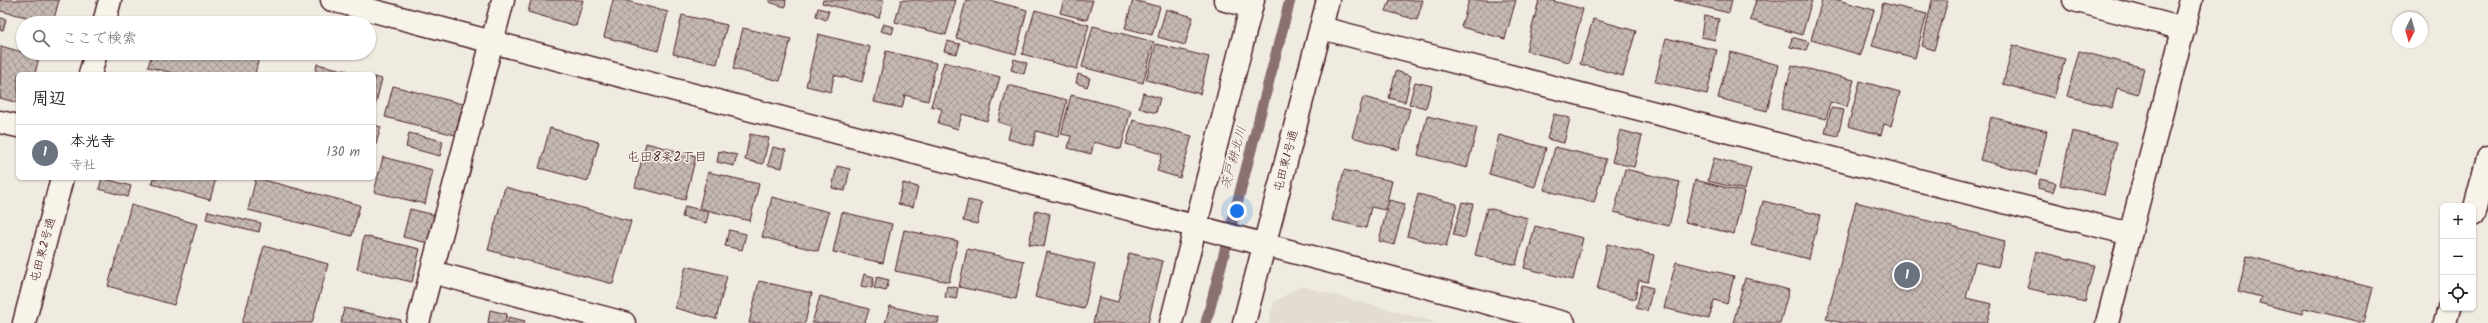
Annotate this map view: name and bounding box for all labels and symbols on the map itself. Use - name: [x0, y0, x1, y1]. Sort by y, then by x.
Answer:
- north arrow: [2392, 12, 2428, 48]
- water label: 茨戸耕北川: [1215, 124, 1253, 192]
- street label: 屯田東1号通: [1269, 128, 1303, 194]
- district label: 屯田8条2丁目: [627, 147, 707, 168]
- your location: [1227, 201, 1247, 221]
- street label: 屯田東2号通: [25, 215, 61, 285]
- pin: 1: [1894, 260, 1920, 290]

